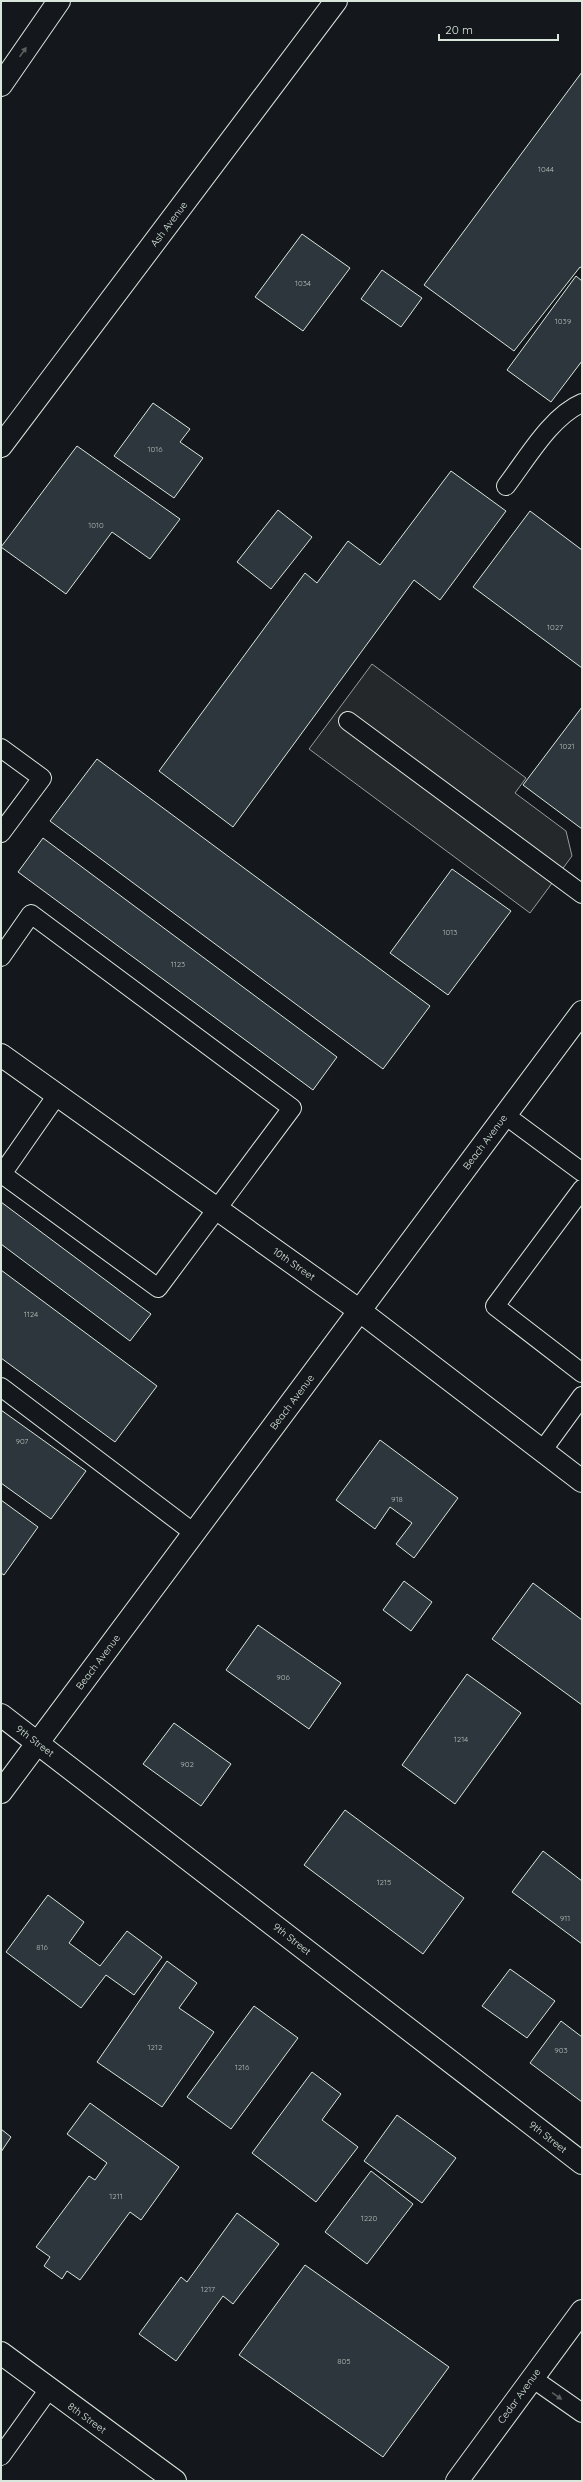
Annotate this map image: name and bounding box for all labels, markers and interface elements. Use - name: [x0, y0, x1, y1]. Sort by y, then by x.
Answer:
- scale bar: [439, 16, 558, 42]
- text: 20 m: [445, 22, 473, 37]
- one-way arrow: [19, 47, 27, 58]
- house number: 1044: [538, 164, 554, 174]
- street label: Ash Avenue: [148, 198, 191, 249]
- house number: 1034: [295, 278, 311, 288]
- house number: 1039: [555, 316, 572, 326]
- house number: 1016: [148, 444, 163, 454]
- house number: 1010: [88, 520, 104, 530]
- house number: 1027: [547, 622, 563, 632]
- house number: 1021: [559, 741, 575, 751]
- house number: 1013: [443, 927, 457, 937]
- house number: 1123: [171, 959, 185, 969]
- street label: Beach Avenue: [460, 1111, 510, 1172]
- street label: 10th Street: [270, 1245, 318, 1284]
- house number: 1124: [24, 1309, 38, 1319]
- street label: Beach Avenue: [267, 1371, 317, 1432]
- house number: 907: [16, 1436, 28, 1446]
- house number: 918: [391, 1494, 403, 1504]
- street label: Beach Avenue: [73, 1631, 123, 1692]
- house number: 906: [276, 1672, 290, 1682]
- street label: 9th Street: [13, 1722, 57, 1760]
- house number: 1214: [454, 1734, 468, 1744]
- house number: 902: [180, 1759, 194, 1769]
- house number: 1215: [377, 1877, 391, 1887]
- house number: 911: [560, 1913, 570, 1923]
- street label: 9th Street: [270, 1920, 314, 1958]
- house number: 816: [36, 1942, 48, 1952]
- house number: 1212: [148, 2042, 163, 2052]
- house number: 903: [554, 2045, 568, 2055]
- house number: 1216: [235, 2062, 250, 2072]
- street label: 9th Street: [526, 2118, 570, 2156]
- house number: 1211: [109, 2191, 123, 2201]
- house number: 1220: [361, 2213, 378, 2223]
- house number: 1217: [201, 2284, 215, 2294]
- house number: 805: [337, 2356, 351, 2366]
- street label: Cedar Avenue: [495, 2366, 544, 2426]
- one-way arrow: [552, 2392, 563, 2400]
- street label: 8th Street: [65, 2400, 109, 2437]

